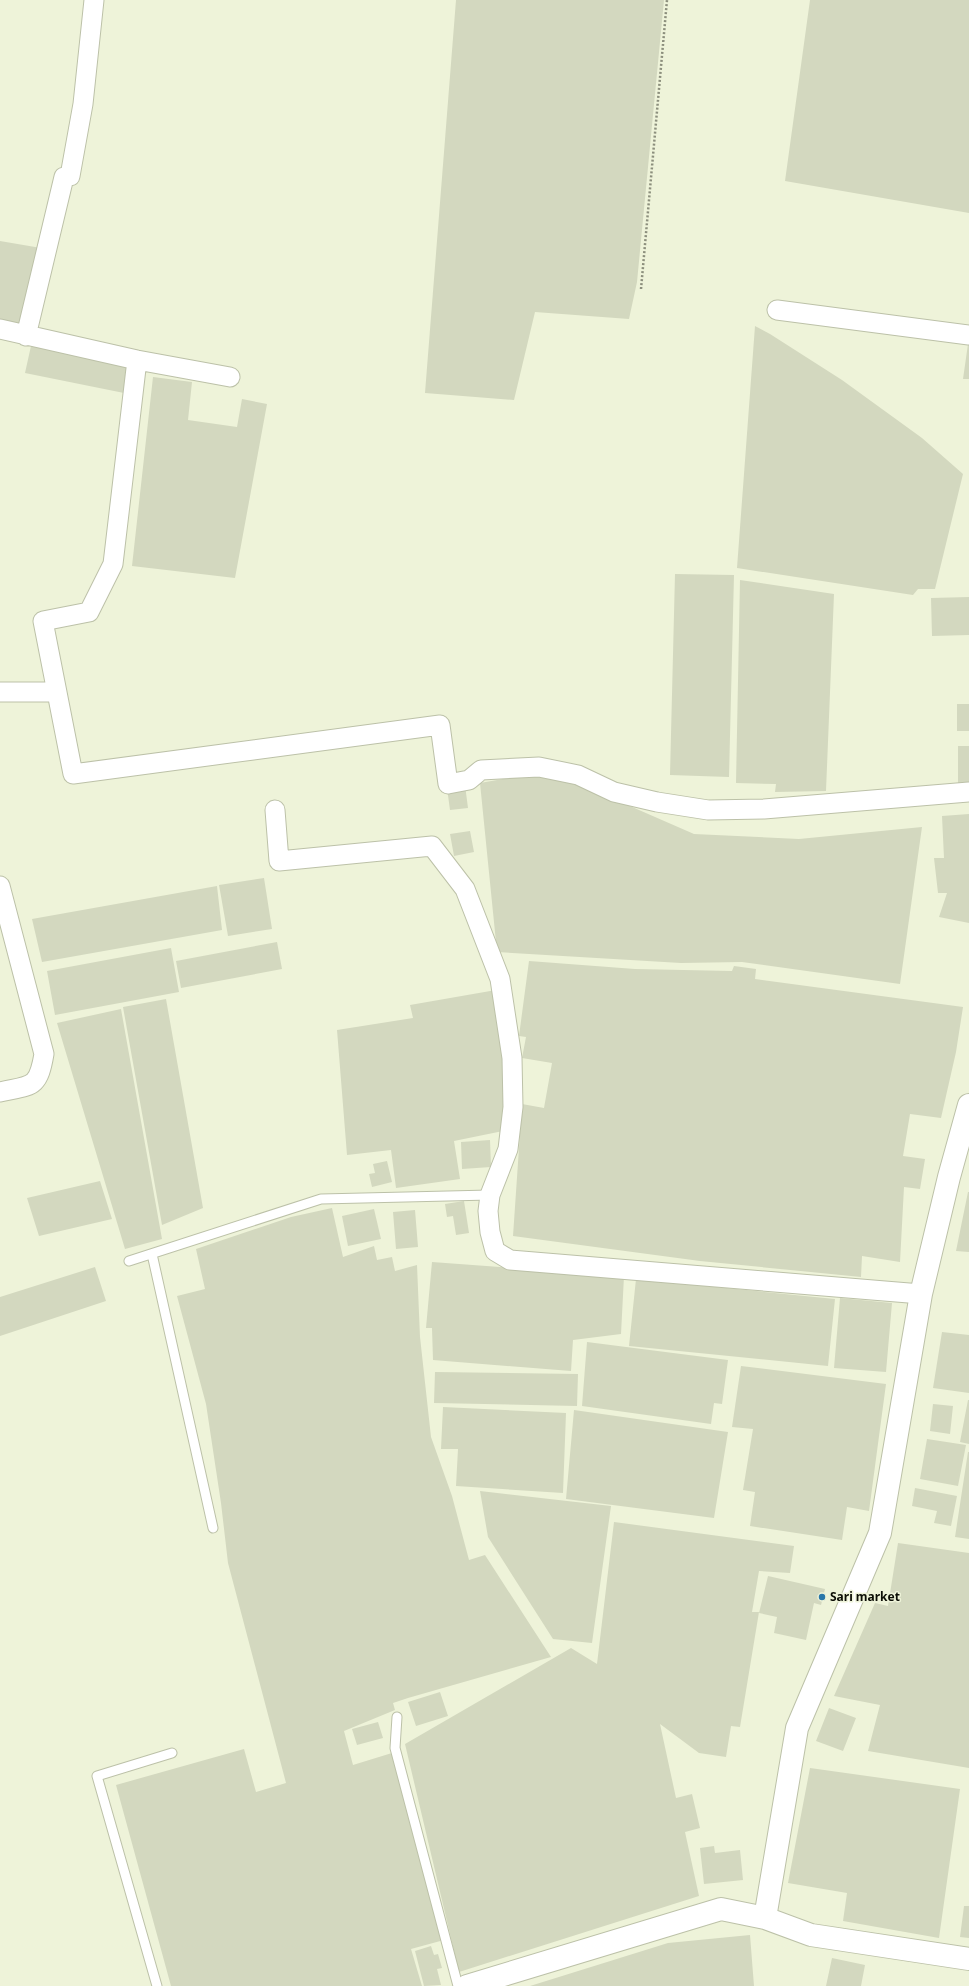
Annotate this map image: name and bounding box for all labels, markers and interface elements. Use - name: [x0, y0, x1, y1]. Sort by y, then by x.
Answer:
- place label: Sari market: [830, 1588, 900, 1605]
- marker: Sari market: [817, 1592, 827, 1602]

